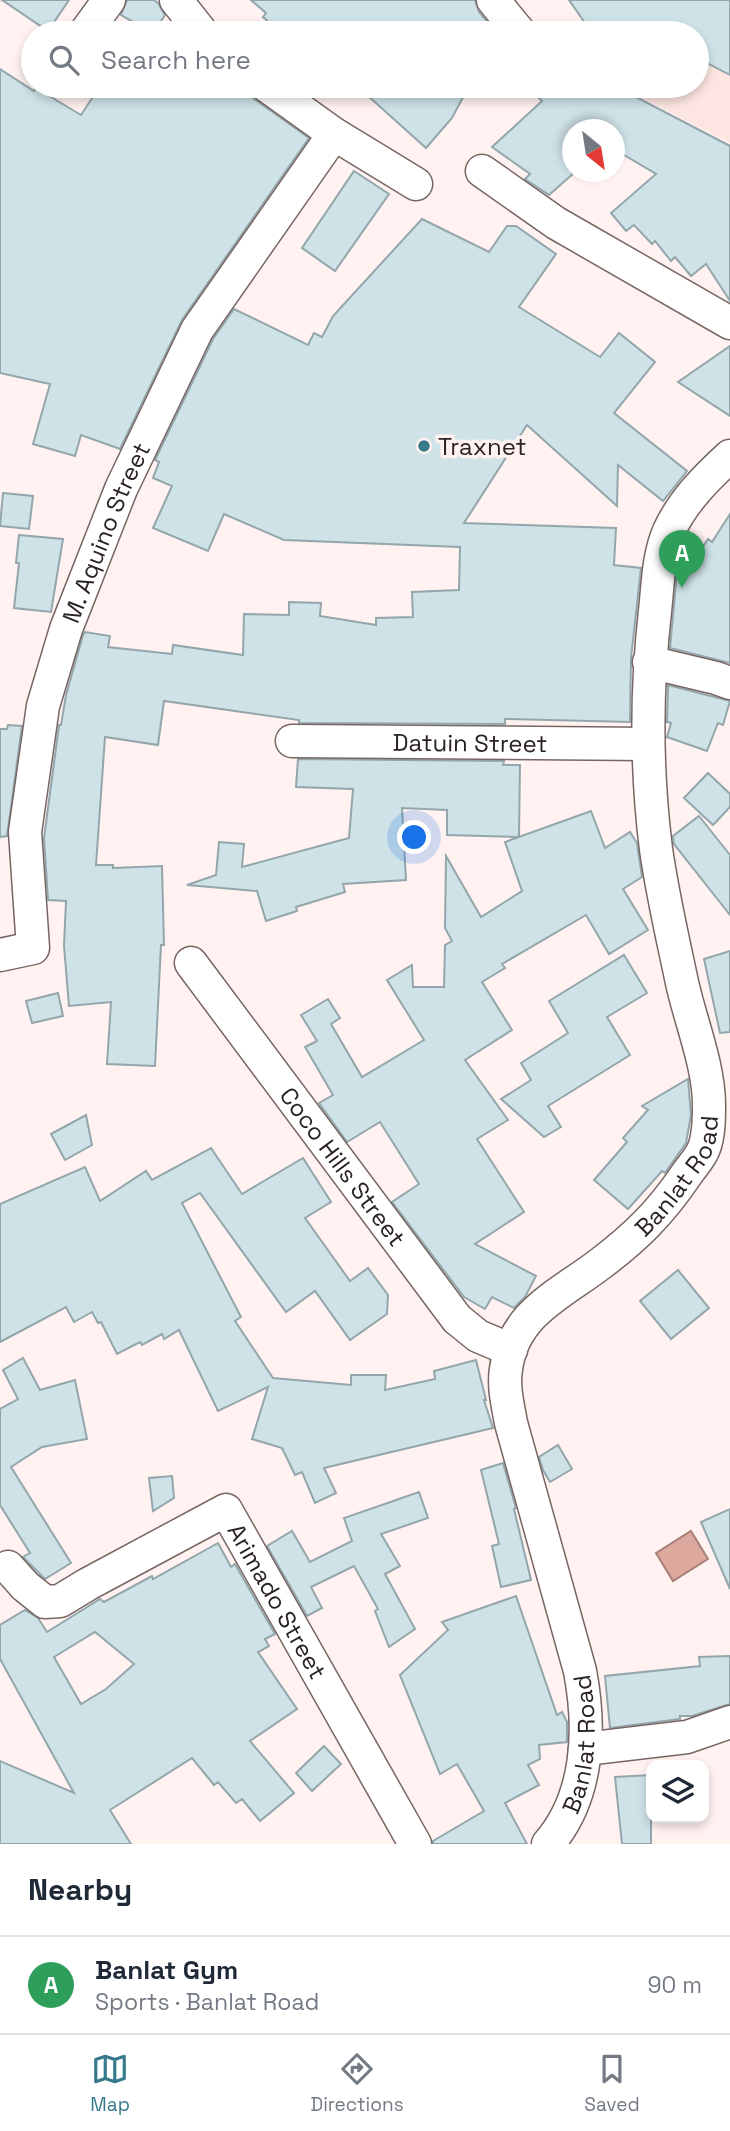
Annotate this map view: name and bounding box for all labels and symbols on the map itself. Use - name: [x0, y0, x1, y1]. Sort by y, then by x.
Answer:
- north arrow: [562, 119, 625, 182]
- place label: Traxnet: [438, 431, 526, 462]
- street label: M. Aquino Street: [55, 437, 157, 627]
- marker: Traxnet: [416, 438, 432, 454]
- pin: A: [659, 530, 705, 588]
- street label: Datuin Street: [392, 726, 548, 759]
- your location: [397, 820, 431, 854]
- street label: Coco Hills Street: [273, 1081, 413, 1252]
- street label: Banlat Road: [628, 1115, 725, 1243]
- street label: Arimado Street: [221, 1518, 334, 1684]
- street label: Banlat Road: [555, 1673, 601, 1818]

